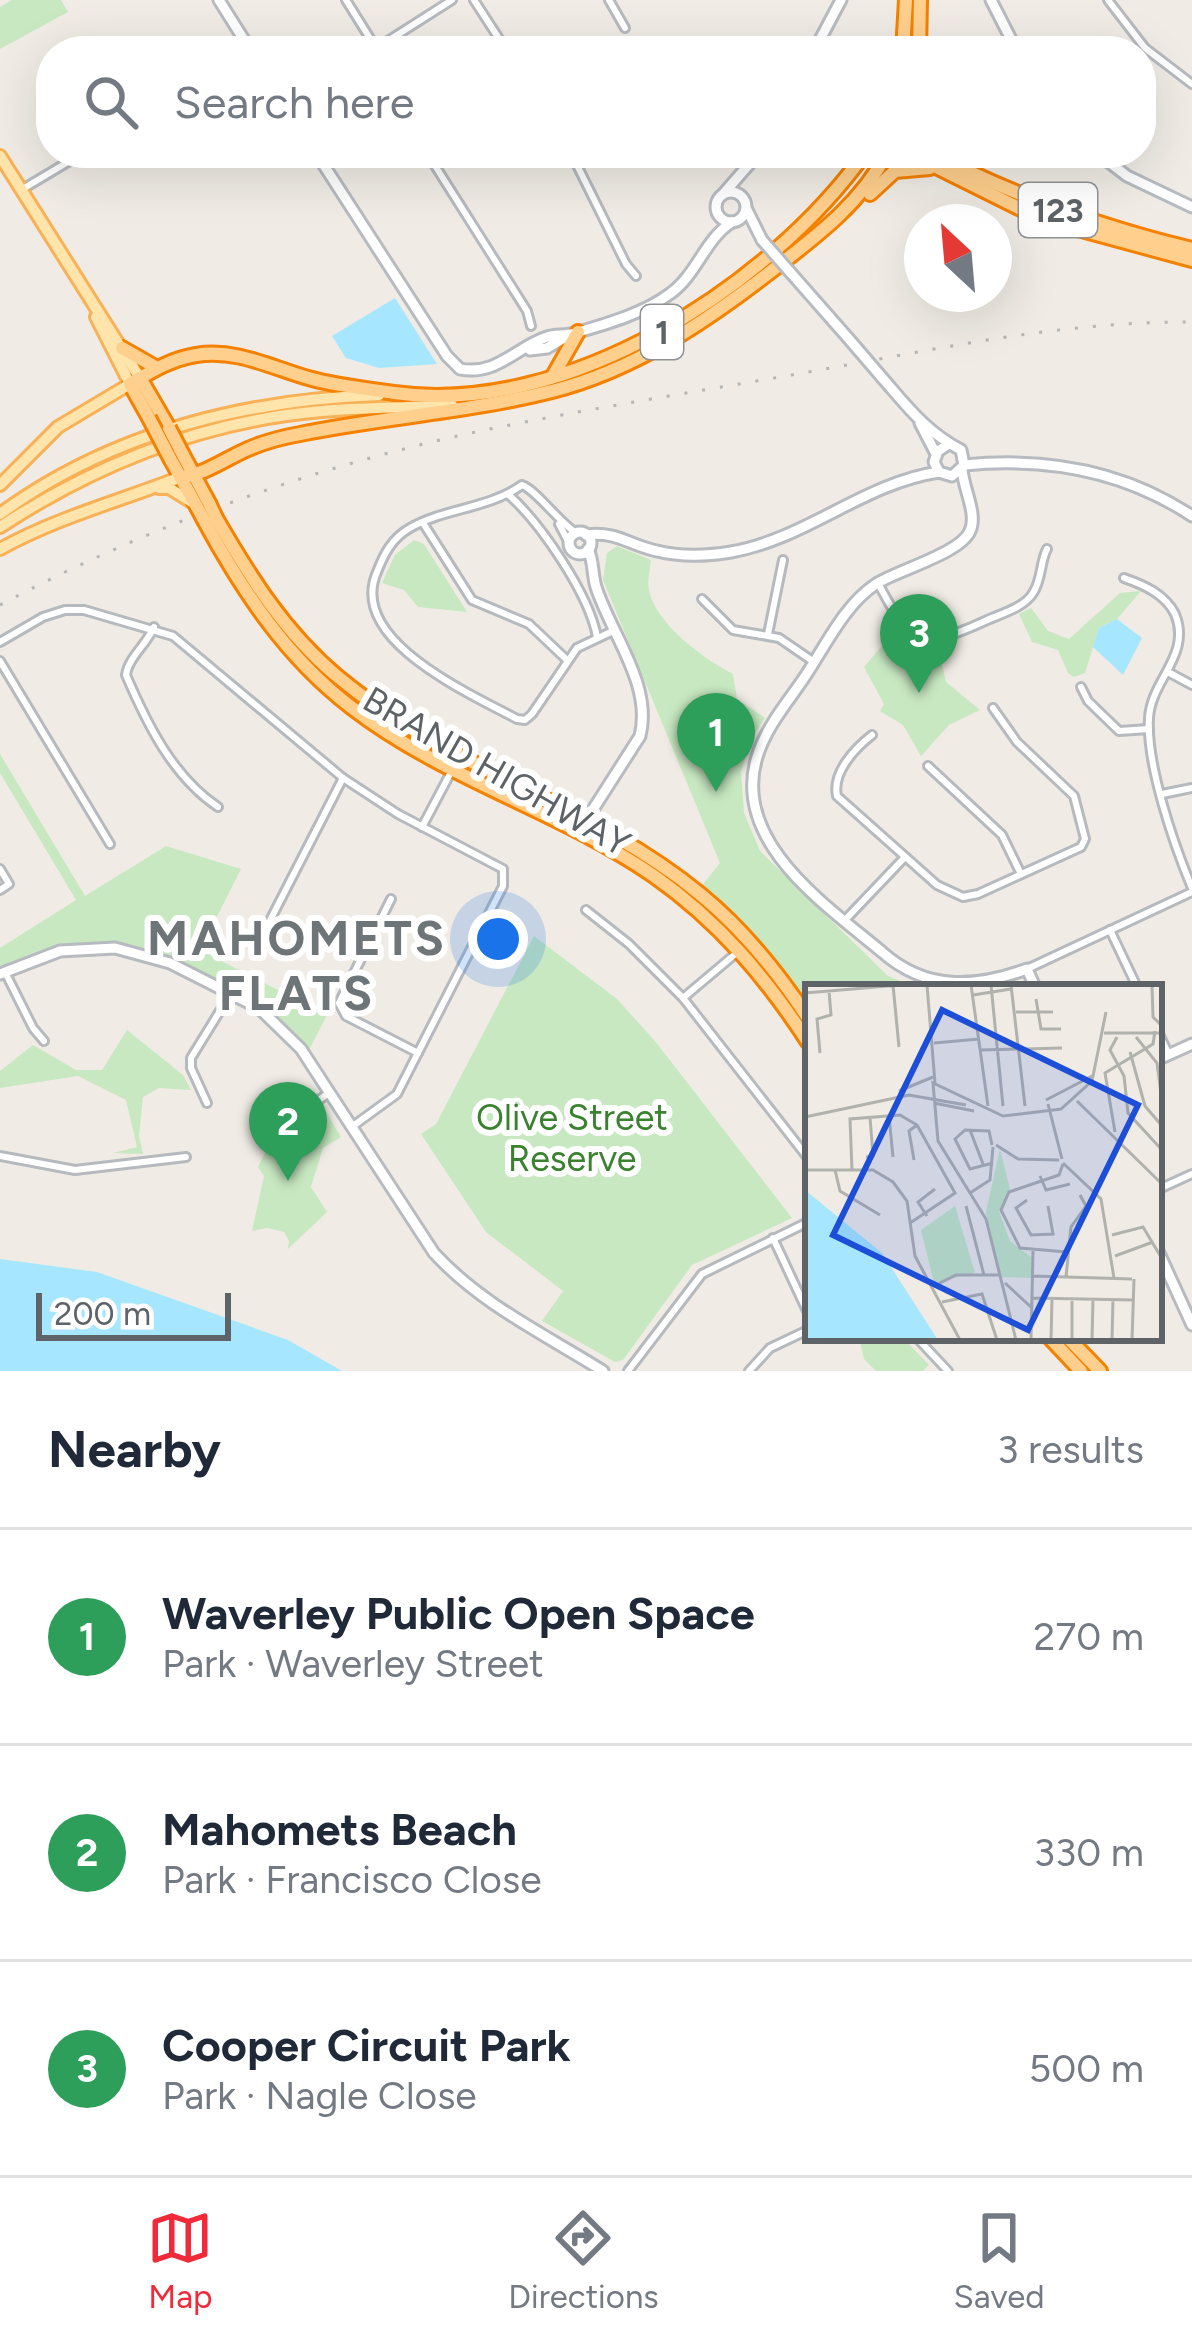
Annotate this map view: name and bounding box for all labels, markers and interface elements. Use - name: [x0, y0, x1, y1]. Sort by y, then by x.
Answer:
- search box: [36, 36, 1156, 168]
- icon: search: [78, 69, 144, 135]
- text: Search here: [174, 75, 414, 129]
- road number: 123: [1019, 183, 1097, 237]
- north arrow: [904, 204, 1012, 312]
- road number: 1: [641, 305, 683, 359]
- pin: 3: [880, 594, 958, 693]
- street label: BRAND HIGHWAY: [356, 678, 638, 865]
- pin: 1: [677, 693, 755, 792]
- district label: MAHOMETS FLATS: [147, 909, 447, 1022]
- your location: [468, 909, 528, 969]
- inset map: [805, 984, 1162, 1341]
- pin: 2: [249, 1082, 327, 1181]
- park label: Olive Street Reserve: [476, 1096, 668, 1180]
- scale bar: [36, 1287, 231, 1340]
- text: 200 m: [54, 1294, 151, 1333]
- text: Nearby: [48, 1419, 221, 1480]
- text: 3 results: [997, 1426, 1144, 1473]
- text: Waverley Public Open Space: [162, 1586, 755, 1640]
- text: 1: [79, 1613, 95, 1660]
- text: 270 m: [1033, 1613, 1144, 1660]
- text: Park · Waverley Street: [162, 1640, 544, 1687]
- text: Mahomets Beach: [162, 1802, 517, 1856]
- text: 2: [76, 1829, 98, 1876]
- text: 330 m: [1034, 1829, 1144, 1876]
- text: Park · Francisco Close: [162, 1856, 541, 1903]
- text: Cooper Circuit Park: [162, 2018, 571, 2072]
- text: 3: [76, 2045, 98, 2092]
- text: 500 m: [1029, 2045, 1144, 2092]
- text: Park · Nagle Close: [162, 2072, 477, 2119]
- tab: Map: [147, 2205, 213, 2316]
- tab: Directions: [508, 2205, 659, 2316]
- tab: Saved: [954, 2205, 1045, 2316]

